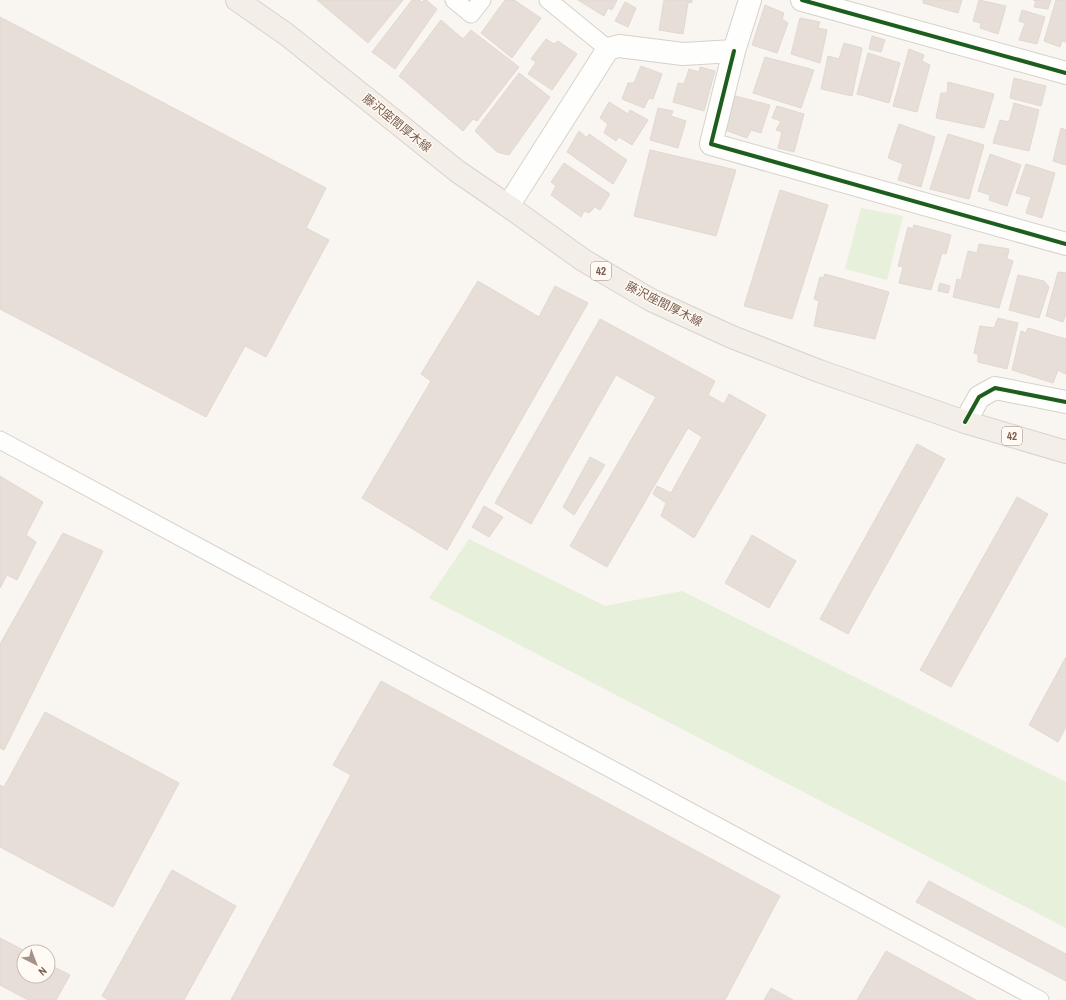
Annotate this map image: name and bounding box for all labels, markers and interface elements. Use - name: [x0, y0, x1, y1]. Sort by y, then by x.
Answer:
- street label: 藤沢座間厚木線: [359, 90, 435, 156]
- road number: 42: [591, 262, 611, 280]
- street label: 藤沢座間厚木線: [623, 278, 705, 330]
- road number: 42: [1002, 427, 1022, 445]
- north arrow: [16, 944, 56, 984]
- text: N: [36, 964, 50, 979]

